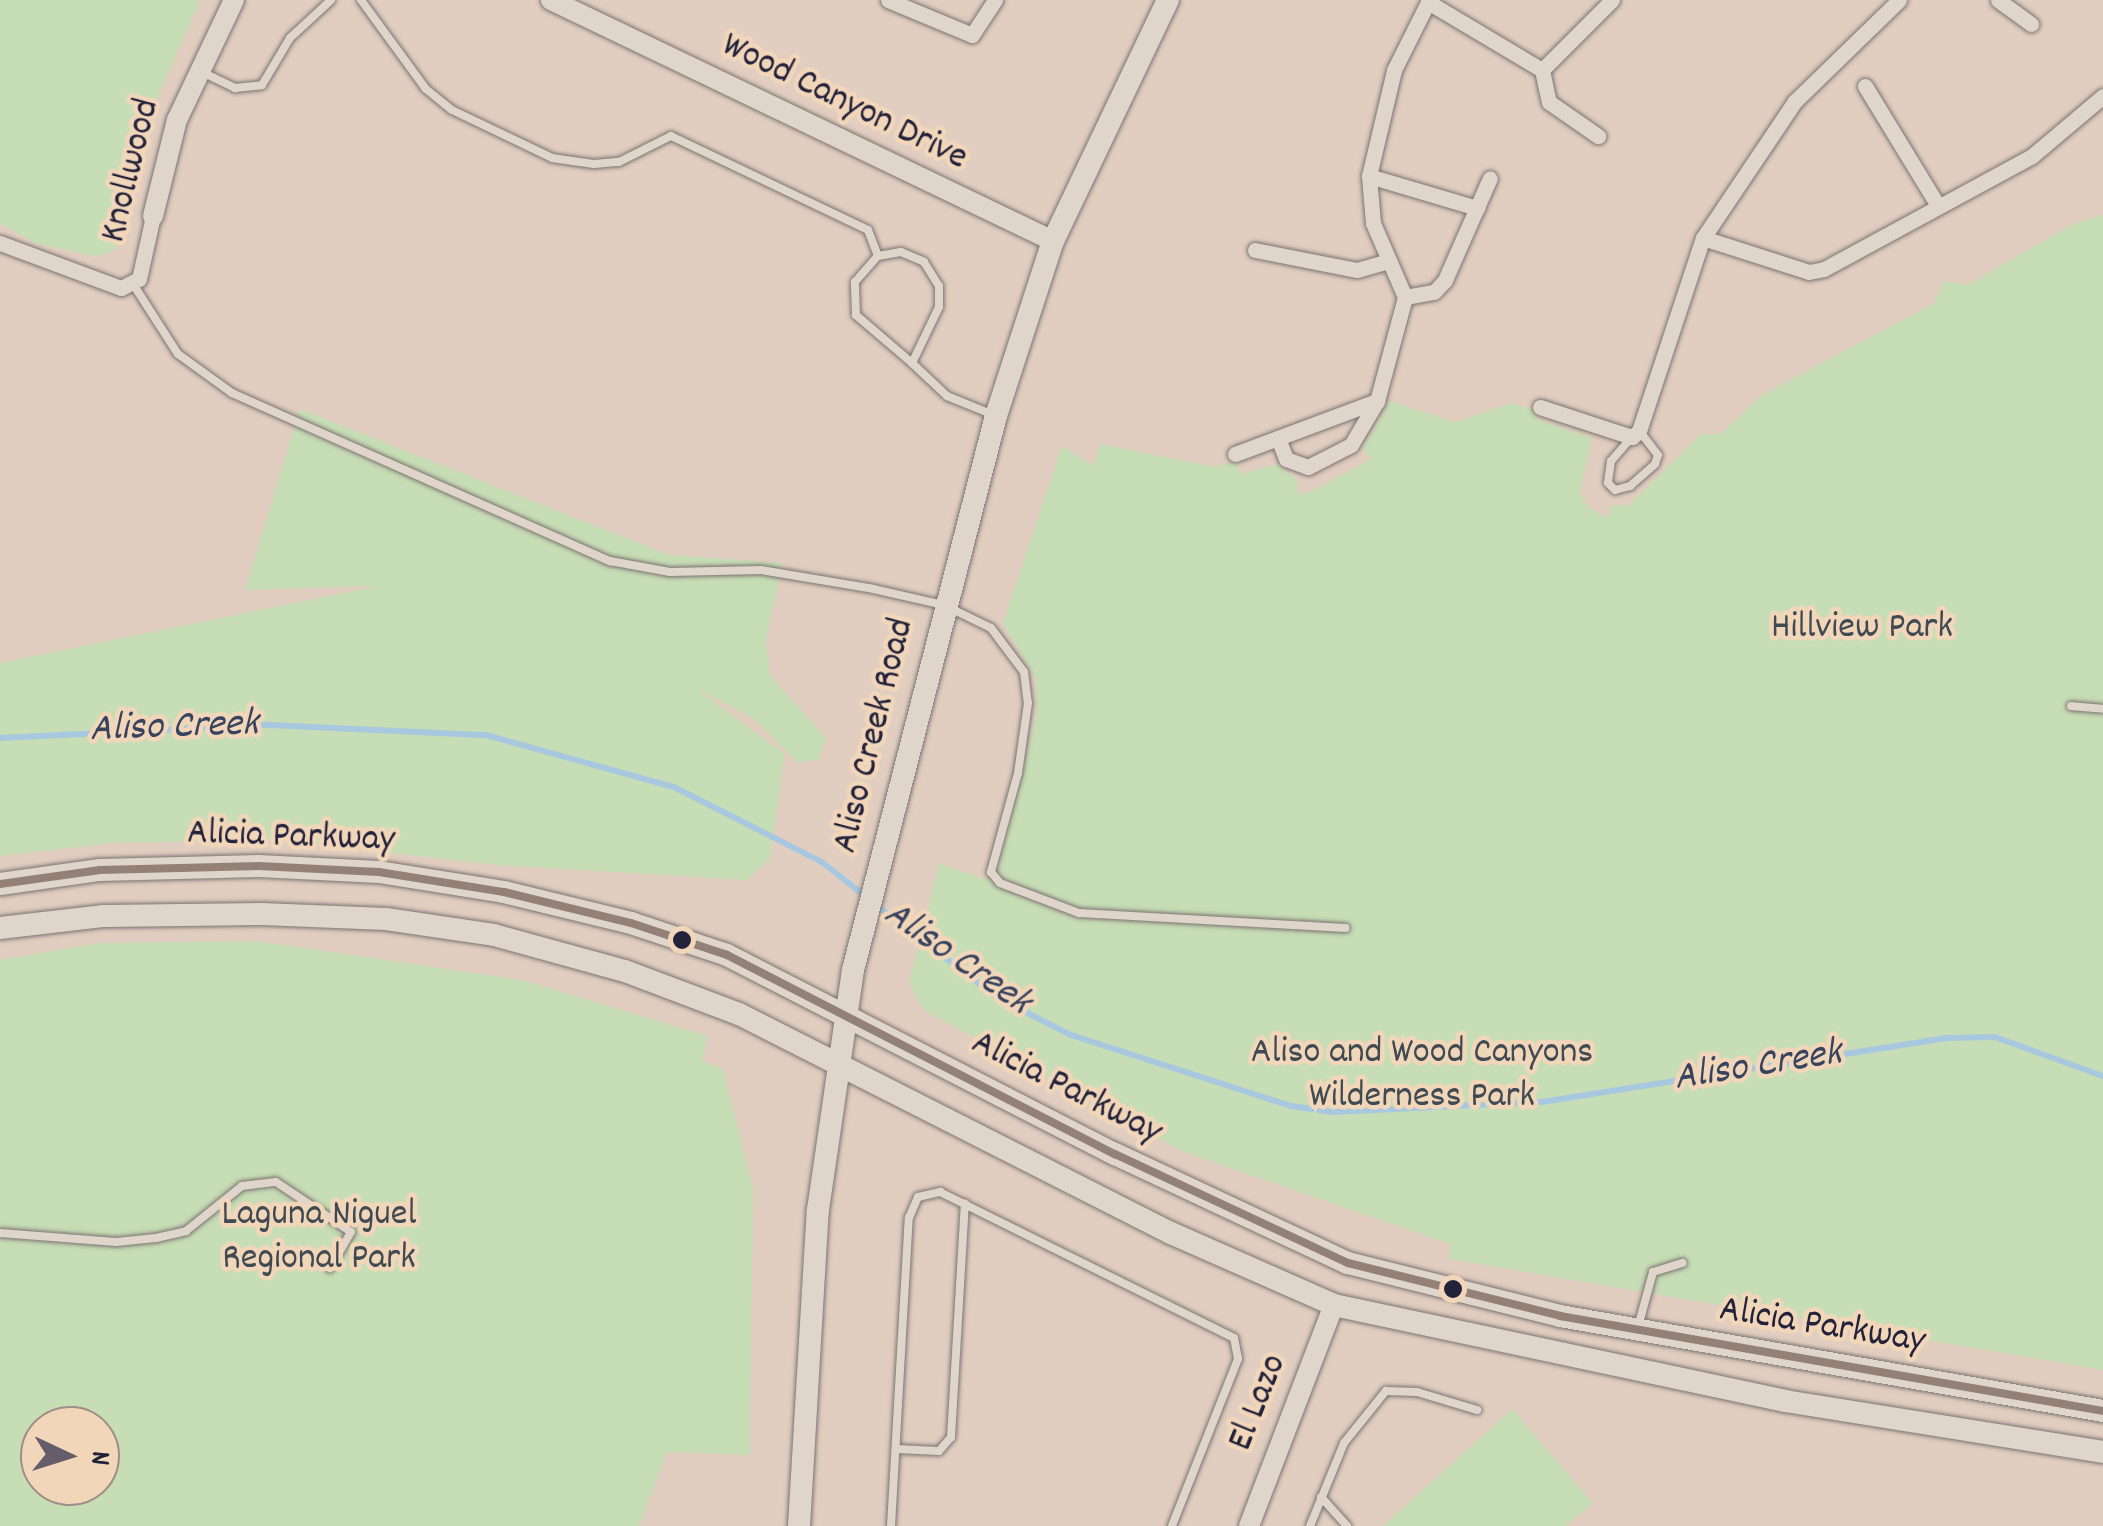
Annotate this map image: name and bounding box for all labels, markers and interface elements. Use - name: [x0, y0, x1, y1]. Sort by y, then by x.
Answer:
- street label: Wood Canyon Drive: [714, 24, 974, 182]
- street label: Knollwood: [92, 95, 172, 247]
- park label: Hillview Park: [1771, 606, 1953, 652]
- street label: Aliso Creek Road: [824, 614, 926, 858]
- water label: Aliso Creek: [89, 702, 259, 756]
- street label: Alicia Parkway: [186, 812, 396, 864]
- water label: Aliso Creek: [873, 892, 1039, 1028]
- unlabelled marker: [672, 930, 692, 950]
- street label: Alicia Parkway: [963, 1021, 1169, 1157]
- park label: Aliso and Wood Canyons Wilderness Park: [1251, 1031, 1593, 1120]
- water label: Aliso Creek: [1671, 1031, 1845, 1105]
- park label: Laguna Niguel Regional Park: [222, 1193, 416, 1282]
- unlabelled marker: [1443, 1279, 1463, 1299]
- street label: Alicia Parkway: [1716, 1288, 1928, 1366]
- street label: El Lazo: [1219, 1348, 1299, 1458]
- north arrow: [20, 1406, 120, 1506]
- text: N: [77, 1450, 118, 1466]

